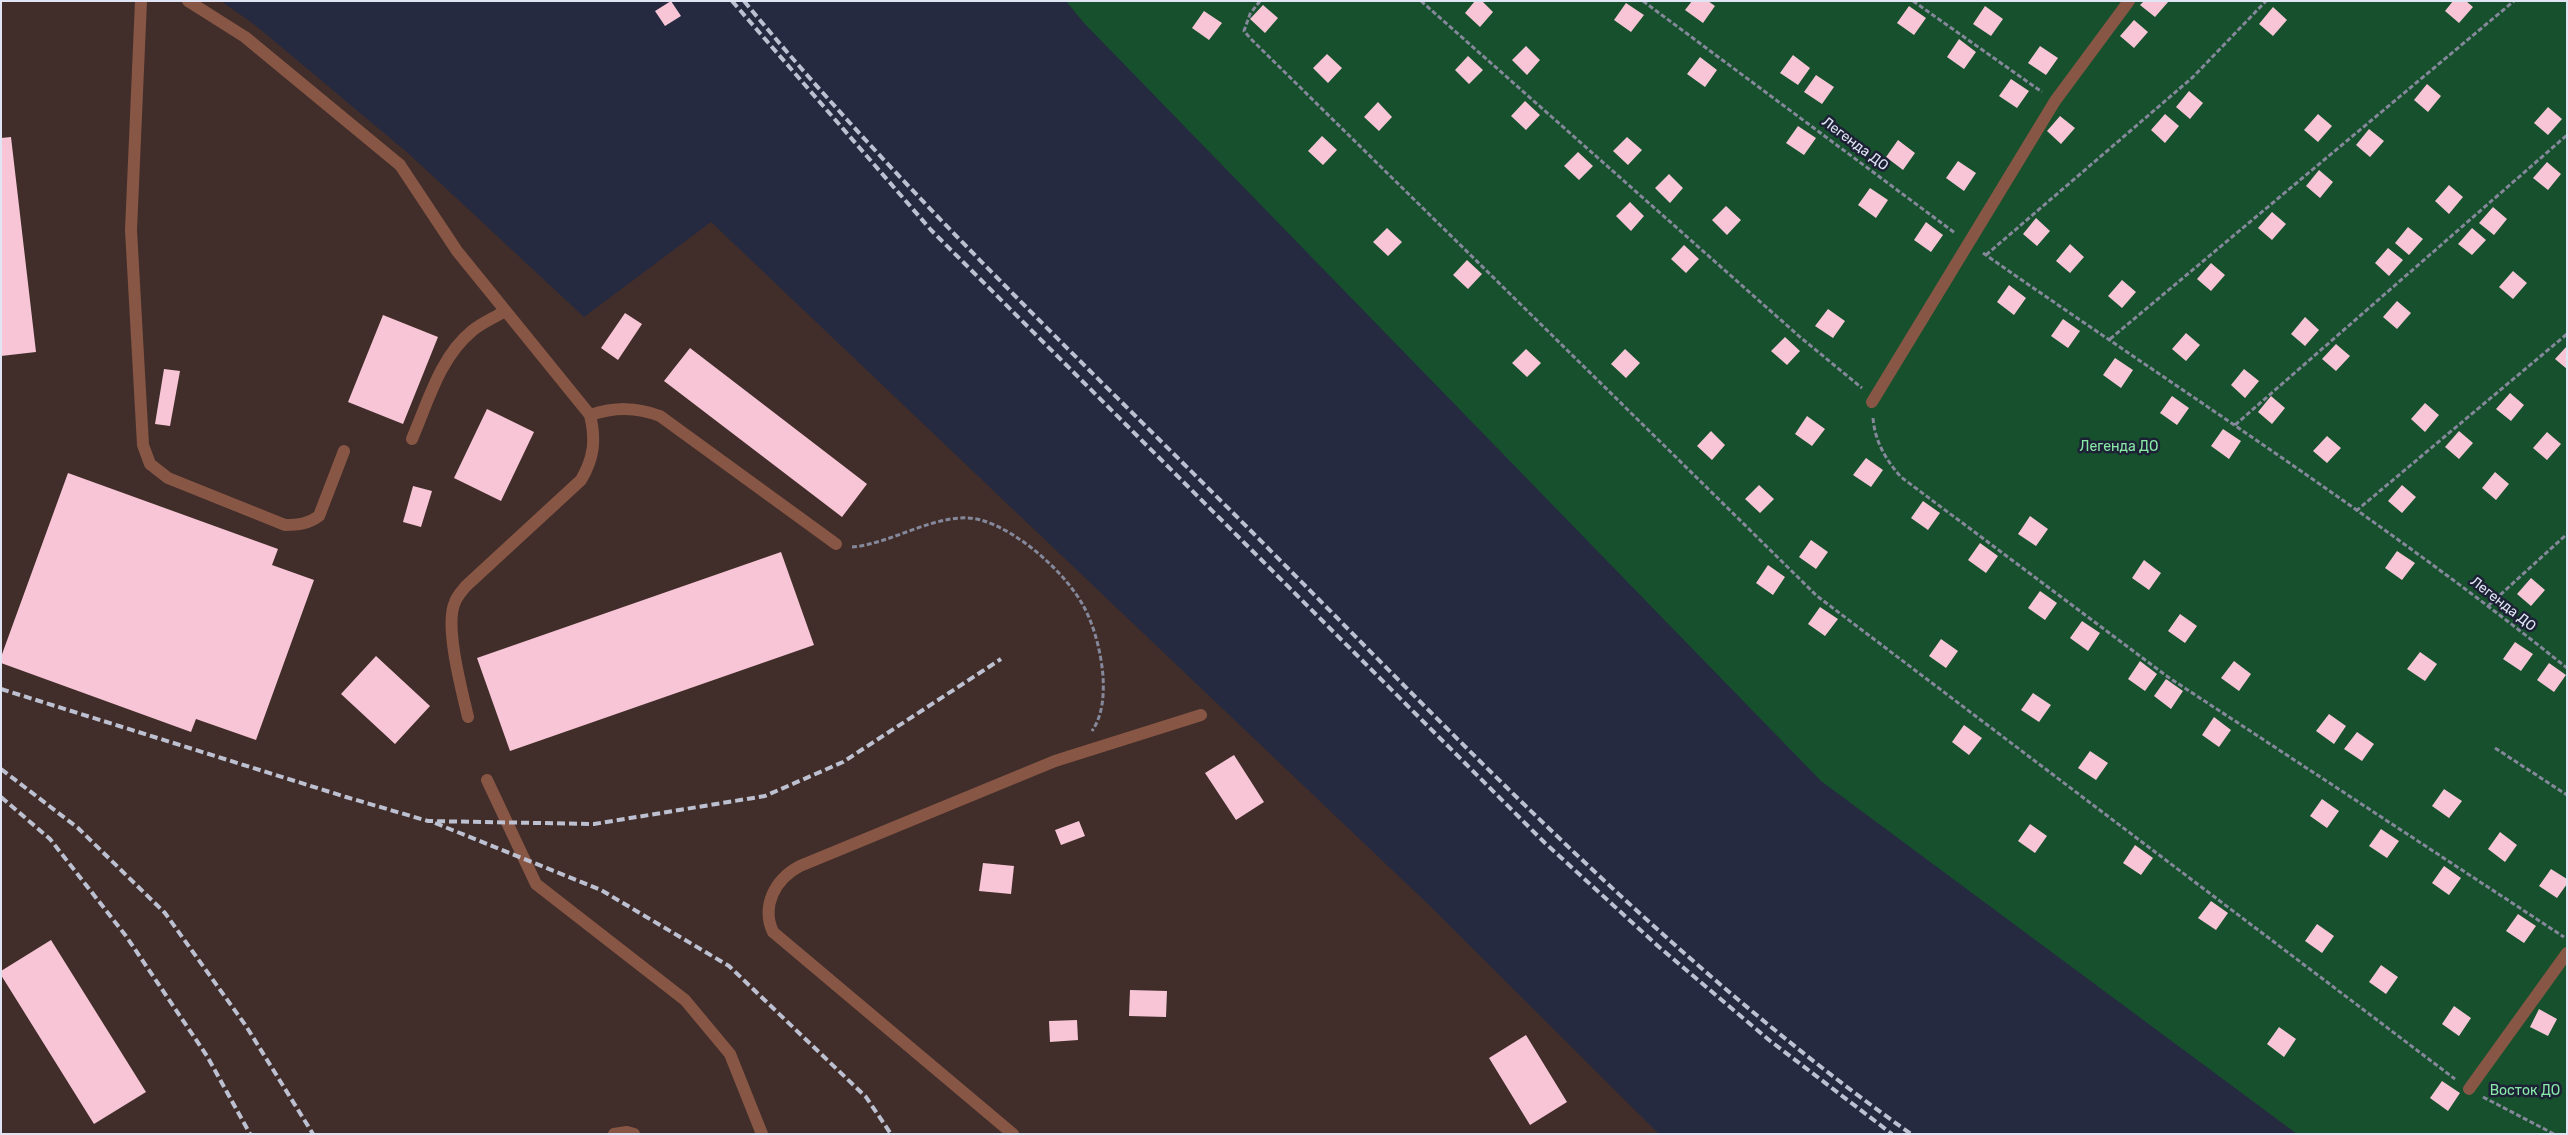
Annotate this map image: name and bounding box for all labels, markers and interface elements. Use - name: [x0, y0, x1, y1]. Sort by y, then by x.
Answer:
- street label: Легенда ДО: [1818, 114, 1892, 174]
- park label: Легенда ДО: [2080, 439, 2158, 455]
- street label: Легенда ДО: [2467, 573, 2539, 635]
- park label: Восток ДО: [2490, 1083, 2560, 1099]

